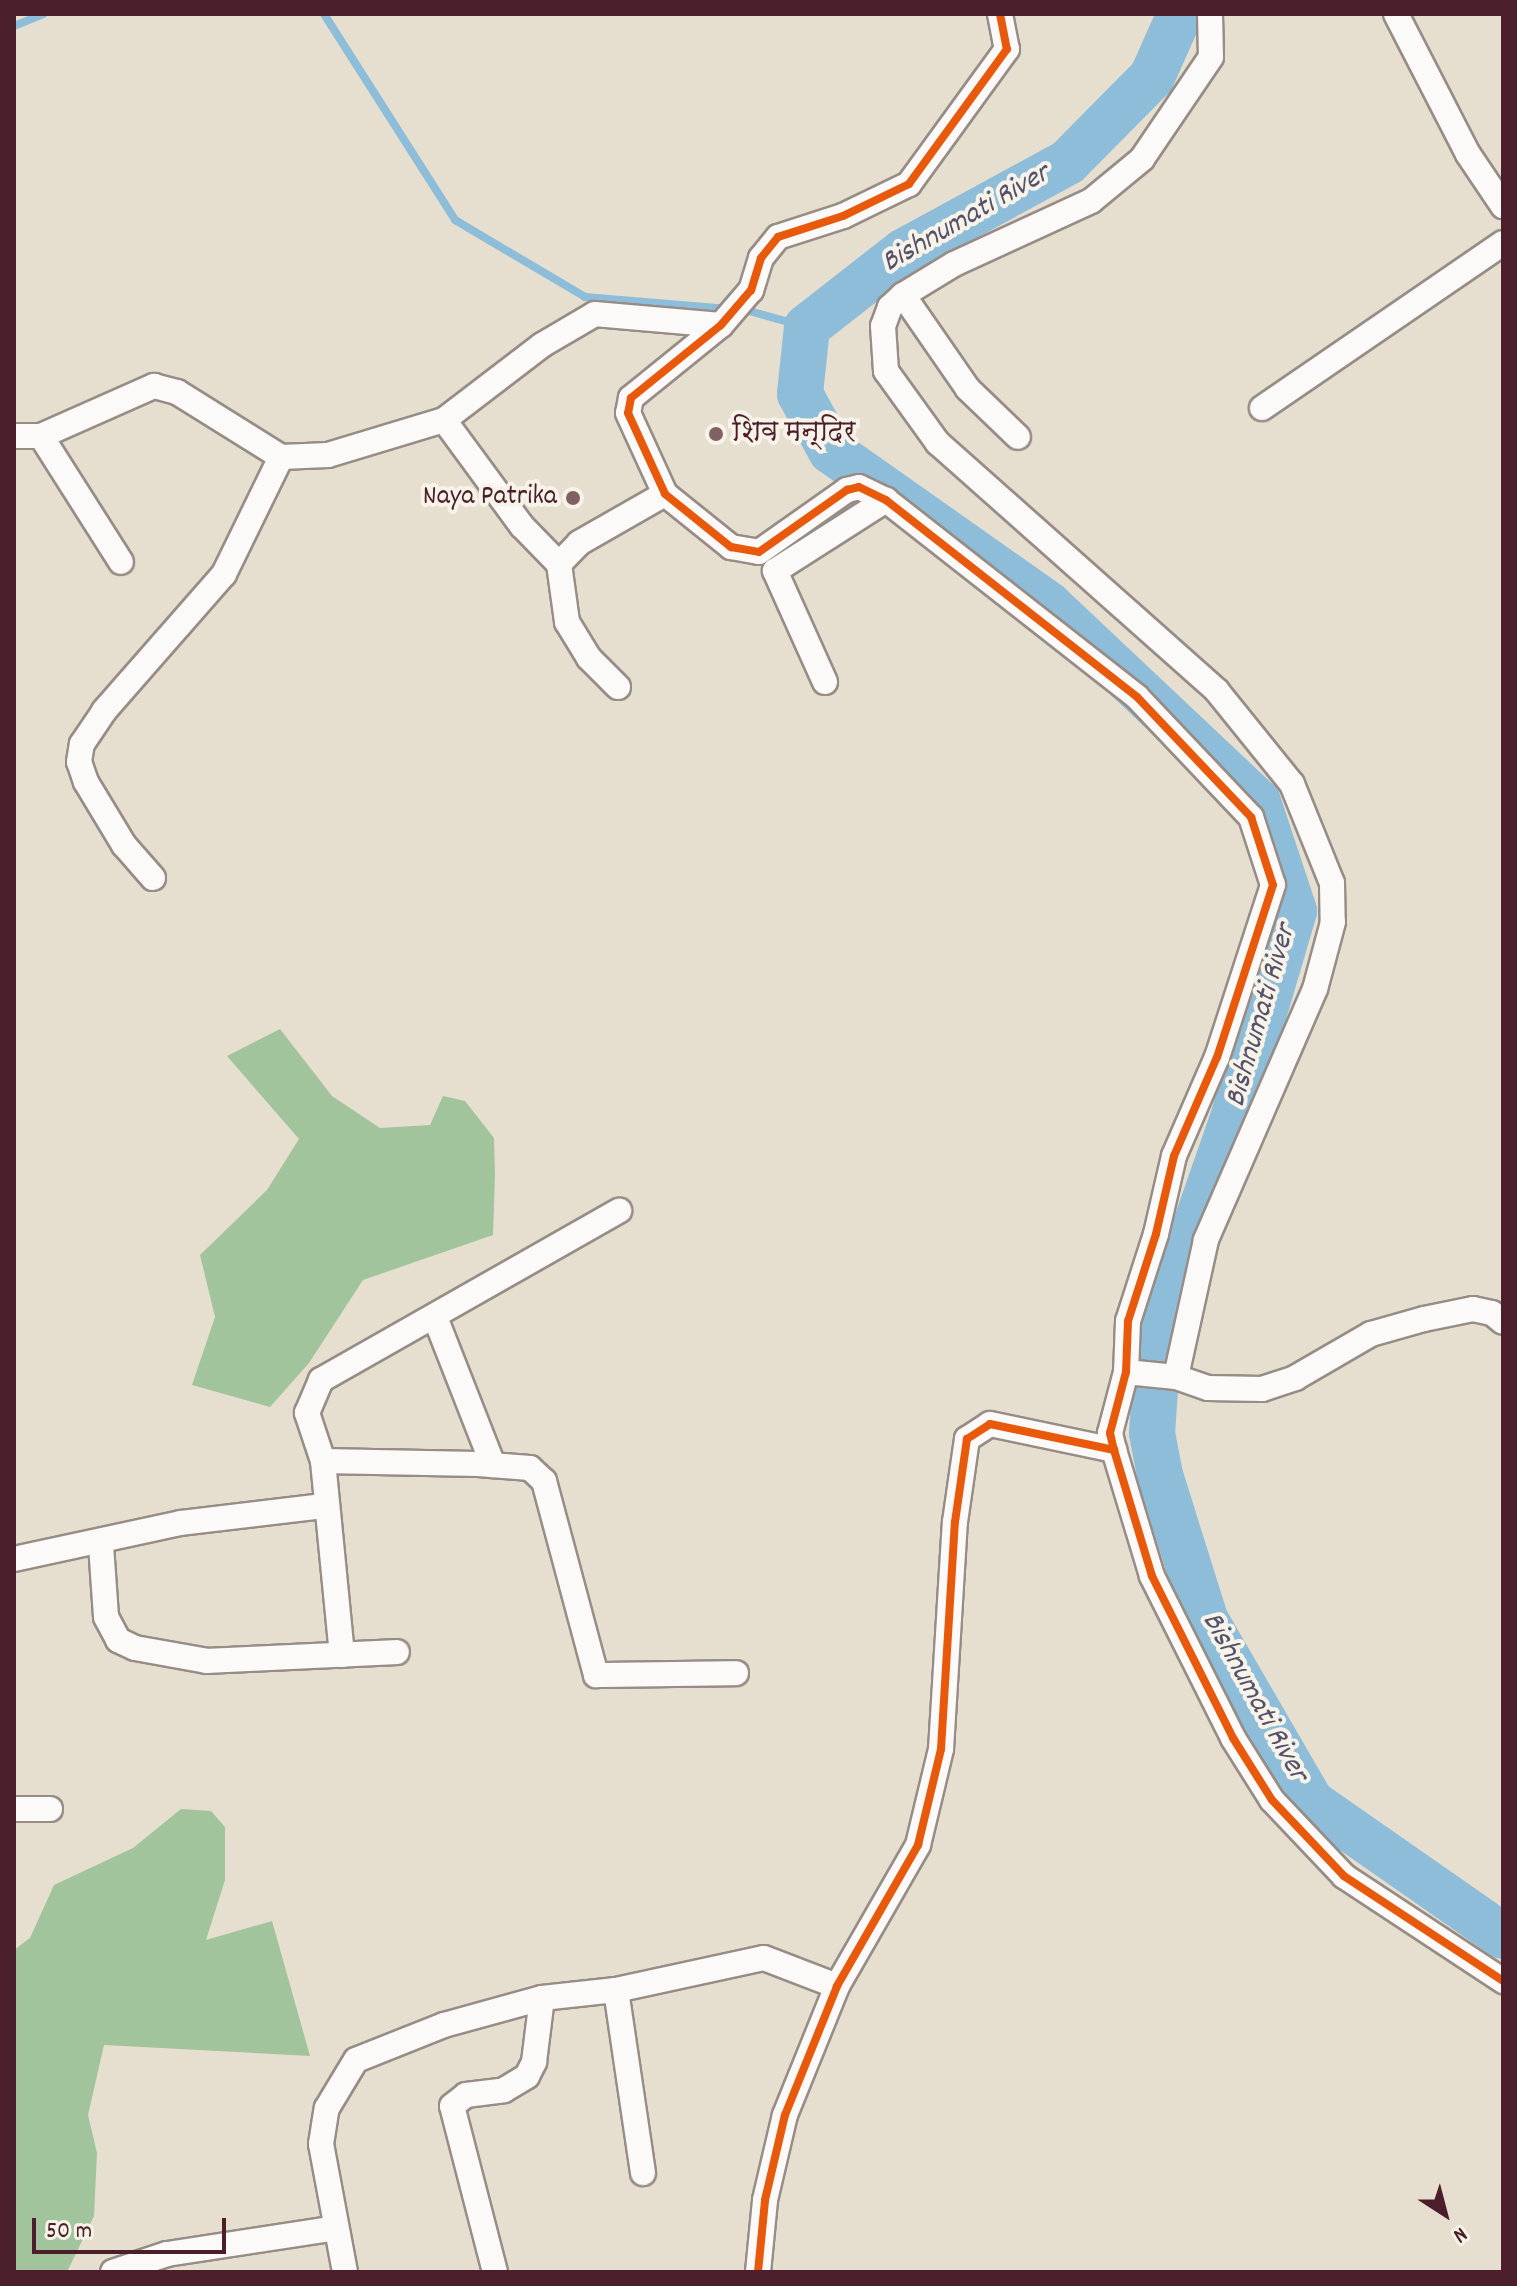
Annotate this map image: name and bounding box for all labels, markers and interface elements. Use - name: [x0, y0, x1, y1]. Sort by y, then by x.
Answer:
- water label: Bishnumati River: [877, 157, 1057, 283]
- place label: शिव मन्दिर: [732, 417, 856, 451]
- marker: शिव मन्दिर: [707, 425, 725, 443]
- place label: Naya Patrika: [423, 481, 557, 515]
- marker: Naya Patrika: [564, 489, 582, 507]
- water label: Bishnumati River: [1220, 921, 1306, 1111]
- water label: Bishnumati River: [1192, 1607, 1314, 1789]
- north arrow: [1405, 2174, 1485, 2254]
- scale bar: [36, 2202, 230, 2252]
- text: 50 m: [46, 2215, 92, 2249]
- text: N: [1446, 2218, 1473, 2250]

